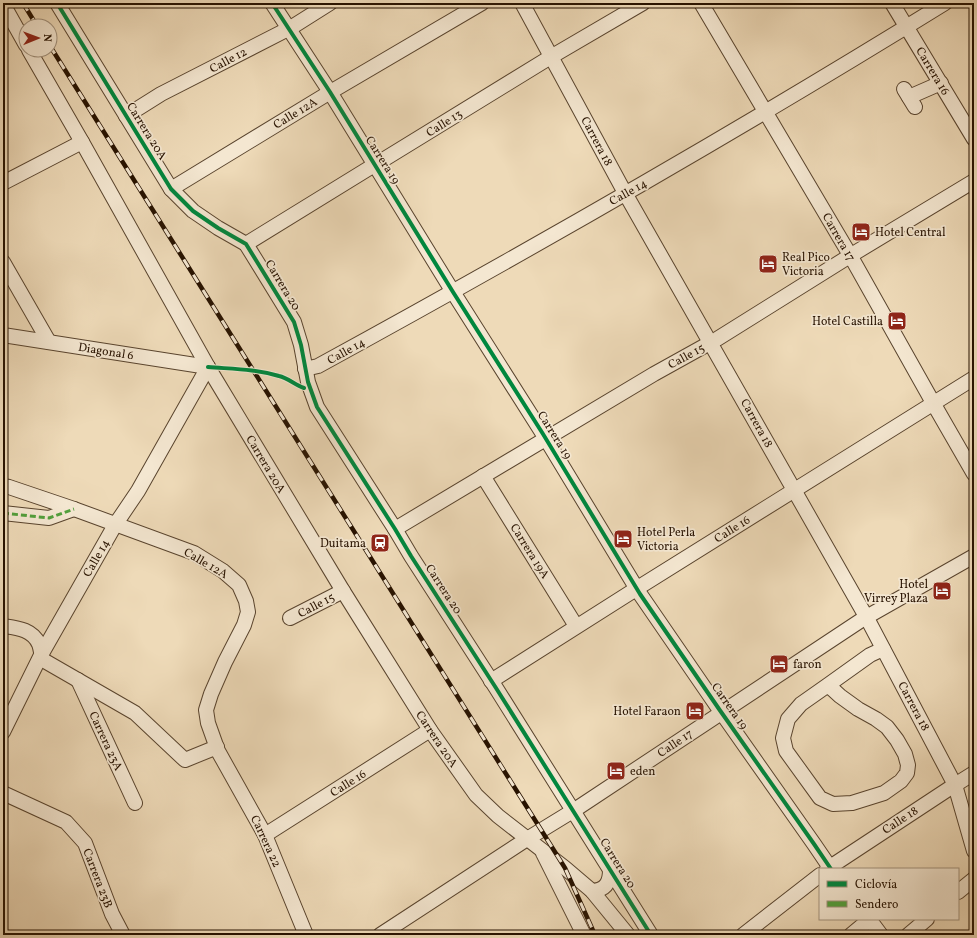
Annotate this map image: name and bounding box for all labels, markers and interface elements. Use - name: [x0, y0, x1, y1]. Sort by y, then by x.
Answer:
- north arrow: [18, 18, 58, 58]
- text: N: [39, 34, 54, 42]
- street label: Calle 12: [207, 44, 250, 77]
- street label: Carrera 16: [911, 44, 953, 99]
- street label: Calle 12A: [271, 94, 321, 133]
- street label: Carrera 20A: [122, 100, 170, 164]
- street label: Calle 13: [423, 106, 466, 141]
- street label: Carrera 18: [576, 114, 616, 169]
- street label: Carrera 19: [361, 133, 403, 188]
- street label: Calle 14: [607, 176, 650, 210]
- street label: Carrera 17: [818, 210, 859, 265]
- hotel icon: Hotel Central: [850, 221, 872, 243]
- place label: Hotel Central: [875, 225, 946, 241]
- place label: Real Pico Victoria: [782, 250, 830, 280]
- hotel icon: Real Pico Victoria: [757, 253, 779, 275]
- street label: Carrera 20: [261, 257, 304, 314]
- hotel icon: Hotel Castilla: [886, 310, 908, 332]
- place label: Hotel Castilla: [812, 314, 883, 330]
- street label: Calle 14: [325, 335, 368, 369]
- street label: Diagonal 6: [77, 340, 135, 364]
- street label: Calle 15: [665, 340, 708, 373]
- street label: Carrera 18: [736, 396, 776, 451]
- street label: Carrera 19: [533, 408, 575, 463]
- street label: Carrera 20A: [242, 433, 289, 497]
- street label: Calle 16: [711, 513, 754, 547]
- street label: Carrera 19A: [506, 521, 553, 583]
- place label: Hotel Perla Victoria: [637, 525, 695, 555]
- hotel icon: Hotel Perla Victoria: [612, 528, 634, 550]
- station icon: Duitama: [369, 532, 391, 554]
- place label: Duitama: [320, 536, 366, 552]
- street label: Calle 14: [80, 537, 114, 580]
- street label: Calle 12A: [180, 545, 231, 583]
- street label: Carrera 20: [421, 561, 465, 618]
- place label: Hotel Virrey Plaza: [864, 577, 928, 607]
- hotel icon: Hotel Virrey Plaza: [931, 580, 953, 602]
- street label: Calle 15: [295, 589, 338, 622]
- hotel icon: faron: [768, 653, 790, 675]
- place label: faron: [793, 657, 822, 673]
- street label: Carrera 18: [893, 679, 933, 734]
- street label: Carrera 19: [707, 680, 751, 733]
- hotel icon: Hotel Faraon: [684, 700, 706, 722]
- place label: Hotel Faraon: [613, 704, 681, 720]
- street label: Carrera 20A: [411, 708, 461, 771]
- street label: Carrera 23A: [84, 709, 126, 774]
- street label: Calle 17: [655, 726, 697, 762]
- hotel icon: eden: [605, 760, 627, 782]
- place label: eden: [630, 764, 655, 780]
- street label: Calle 16: [327, 767, 370, 801]
- street label: Calle 18: [879, 803, 922, 838]
- street label: Carrera 22: [246, 813, 284, 870]
- street label: Carrera 20: [595, 835, 639, 892]
- street label: Carrera 23B: [78, 846, 116, 910]
- legend: [819, 868, 959, 920]
- text: Ciclovía: [855, 877, 897, 893]
- text: Sendero: [855, 897, 898, 913]

